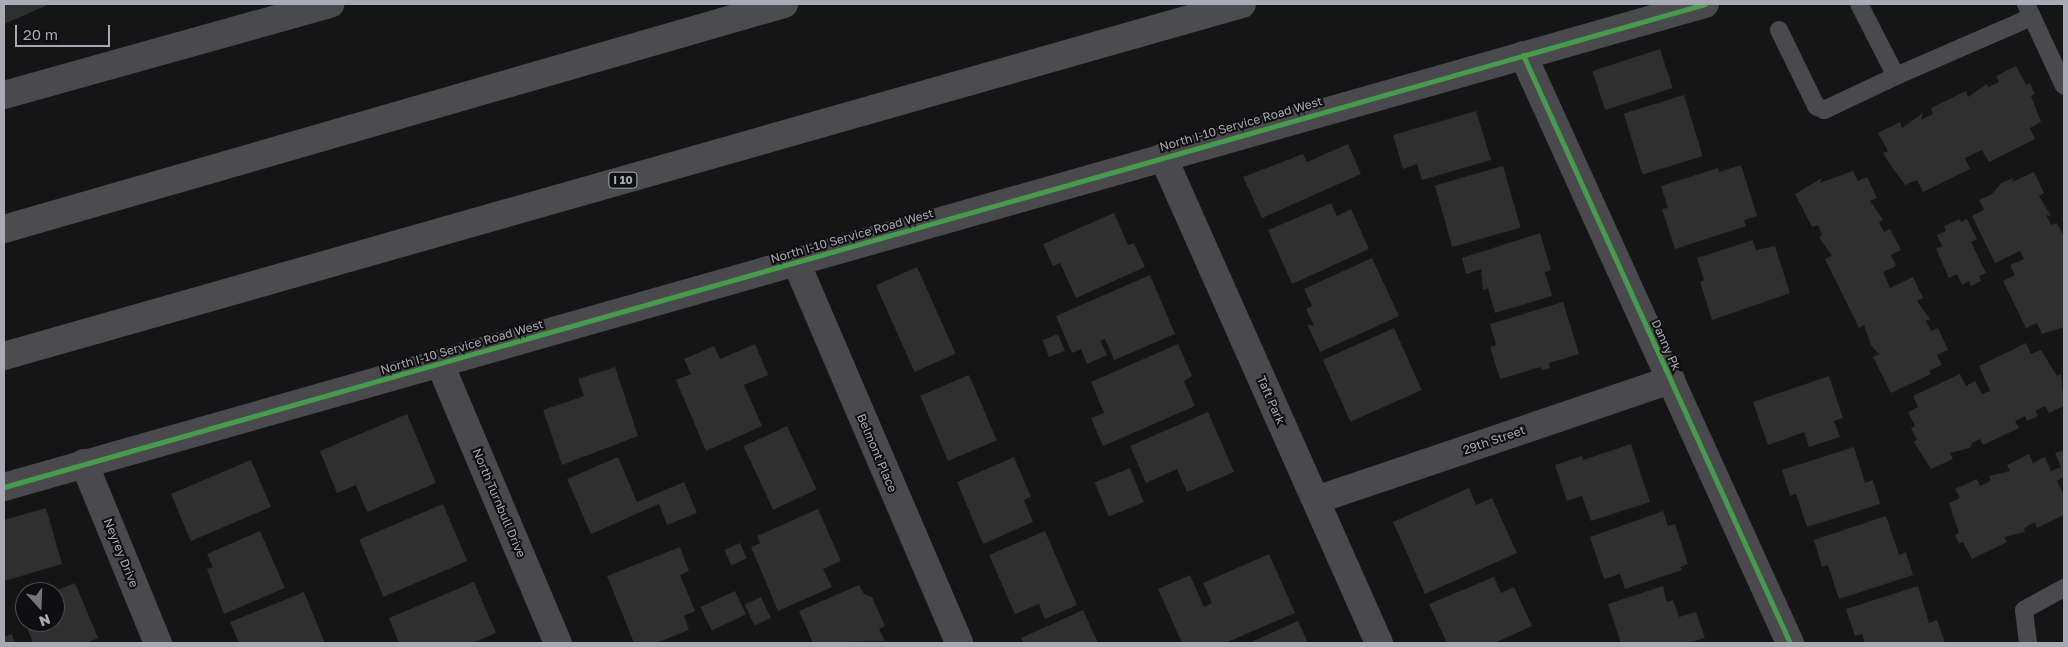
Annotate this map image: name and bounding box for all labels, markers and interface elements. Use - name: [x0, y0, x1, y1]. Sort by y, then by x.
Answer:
- scale bar: [18, 15, 112, 47]
- text: 20 m: [23, 25, 58, 43]
- street label: North I-10 Service Road West: [1158, 94, 1324, 154]
- road number: I 10: [608, 172, 638, 188]
- street label: North I-10 Service Road West: [769, 206, 935, 266]
- street label: North I-10 Service Road West: [379, 317, 545, 377]
- street label: Danny Pk: [1648, 317, 1684, 373]
- street label: Taft Park: [1254, 374, 1288, 426]
- street label: Belmont Place: [854, 412, 900, 494]
- street label: 29th Street: [1461, 423, 1527, 457]
- street label: North Turnbull Drive: [469, 446, 529, 560]
- street label: Neyrey Drive: [101, 516, 141, 590]
- north arrow: [15, 582, 65, 632]
- text: N: [37, 611, 53, 630]

